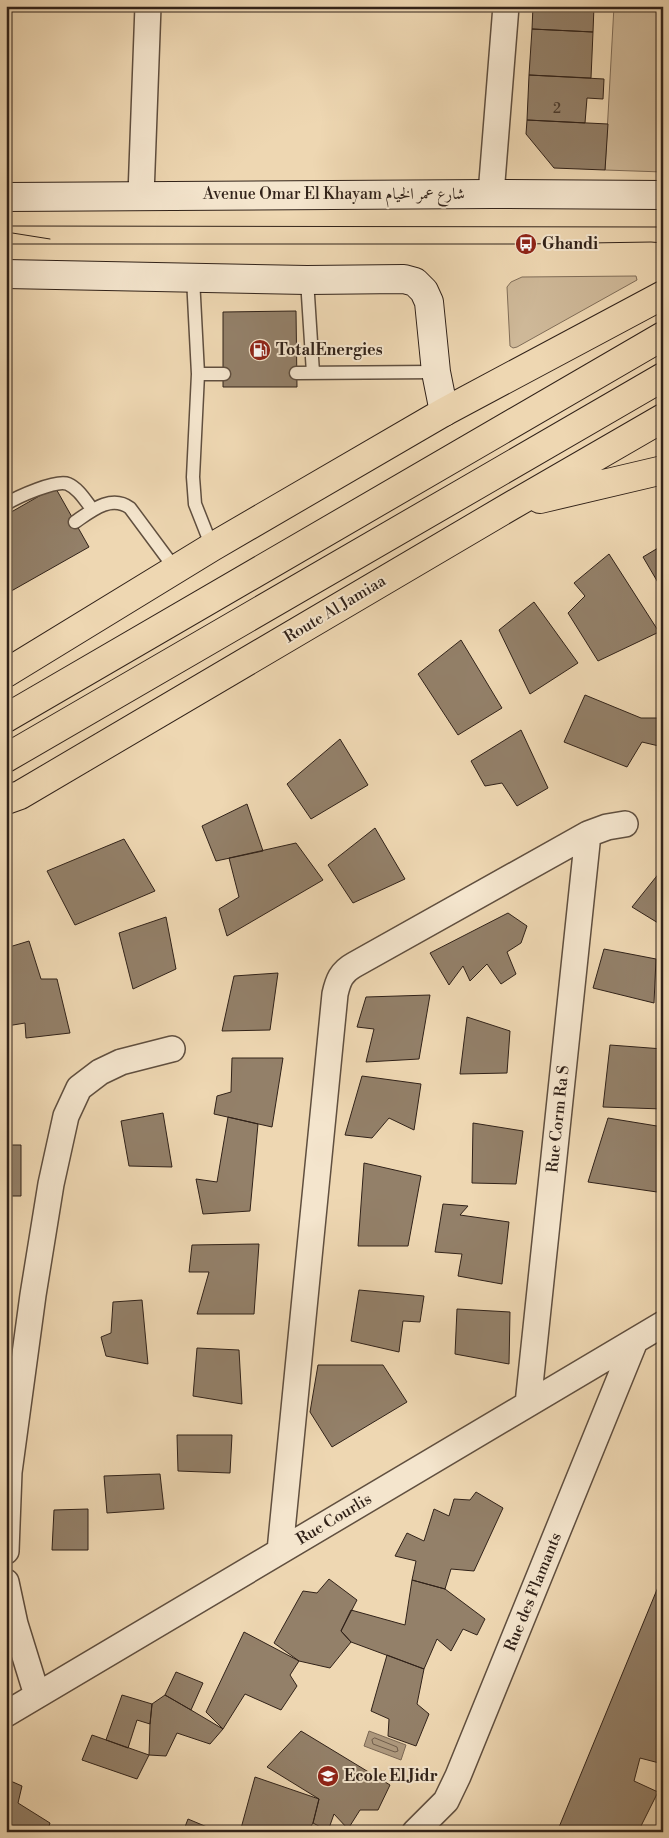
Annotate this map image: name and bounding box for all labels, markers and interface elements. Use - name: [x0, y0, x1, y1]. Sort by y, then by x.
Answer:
- house number: 2: [553, 100, 561, 118]
- street label: Avenue Omar El Khayam شارع عمر الخيام: [202, 184, 465, 208]
- bus stop icon: Ghandi: [514, 232, 538, 256]
- place label: Ghandi: [542, 234, 598, 254]
- fuel station icon: TotalEnergies: [248, 338, 272, 362]
- place label: TotalEnergies: [276, 340, 383, 360]
- street label: Route Al Jamiaa: [280, 570, 390, 647]
- street label: Rue Corm Ra S: [542, 1064, 574, 1174]
- street label: Rue Courlis: [293, 1489, 375, 1549]
- street label: Rue des Flamants: [500, 1530, 566, 1654]
- school or university icon: Ecole El Jidr: [316, 1764, 340, 1788]
- place label: Ecole El Jidr: [344, 1766, 438, 1786]

